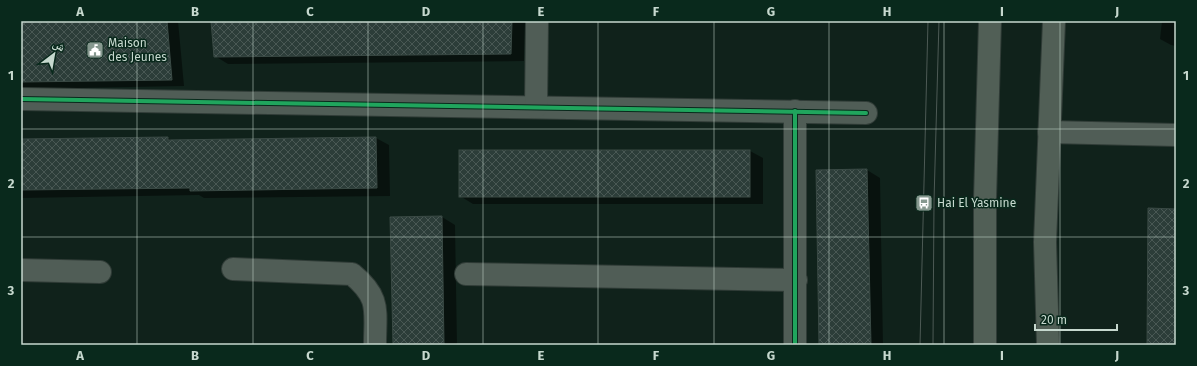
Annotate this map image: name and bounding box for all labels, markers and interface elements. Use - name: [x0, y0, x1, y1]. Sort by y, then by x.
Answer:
- text: A: [75, 4, 84, 19]
- text: B: [191, 4, 199, 19]
- text: C: [306, 4, 314, 19]
- text: D: [422, 4, 431, 19]
- text: E: [538, 4, 545, 19]
- text: F: [653, 4, 660, 19]
- text: G: [767, 4, 775, 19]
- text: H: [883, 4, 891, 19]
- text: I: [1000, 4, 1004, 19]
- text: J: [1114, 4, 1119, 19]
- north arrow: [34, 34, 74, 74]
- place label: Maison des Jeunes: [108, 36, 167, 64]
- text: ش: [50, 37, 68, 55]
- public building icon: Maison des Jeunes: [85, 40, 105, 60]
- text: 1: [8, 68, 14, 83]
- text: 1: [1183, 68, 1189, 83]
- text: 2: [8, 176, 15, 191]
- text: 2: [1183, 176, 1190, 191]
- bus stop icon: Hai El Yasmine: [914, 193, 934, 213]
- place label: Hai El Yasmine: [937, 196, 1016, 210]
- text: 3: [7, 283, 15, 298]
- text: 3: [1182, 283, 1190, 298]
- scale bar: [1035, 306, 1117, 332]
- text: 20 m: [1041, 313, 1067, 327]
- text: A: [75, 348, 84, 363]
- text: B: [191, 348, 199, 363]
- text: C: [306, 348, 314, 363]
- text: D: [422, 348, 431, 363]
- text: E: [538, 348, 545, 363]
- text: F: [653, 348, 660, 363]
- text: G: [767, 348, 775, 363]
- text: H: [883, 348, 891, 363]
- text: I: [1000, 348, 1004, 363]
- text: J: [1114, 348, 1119, 363]

